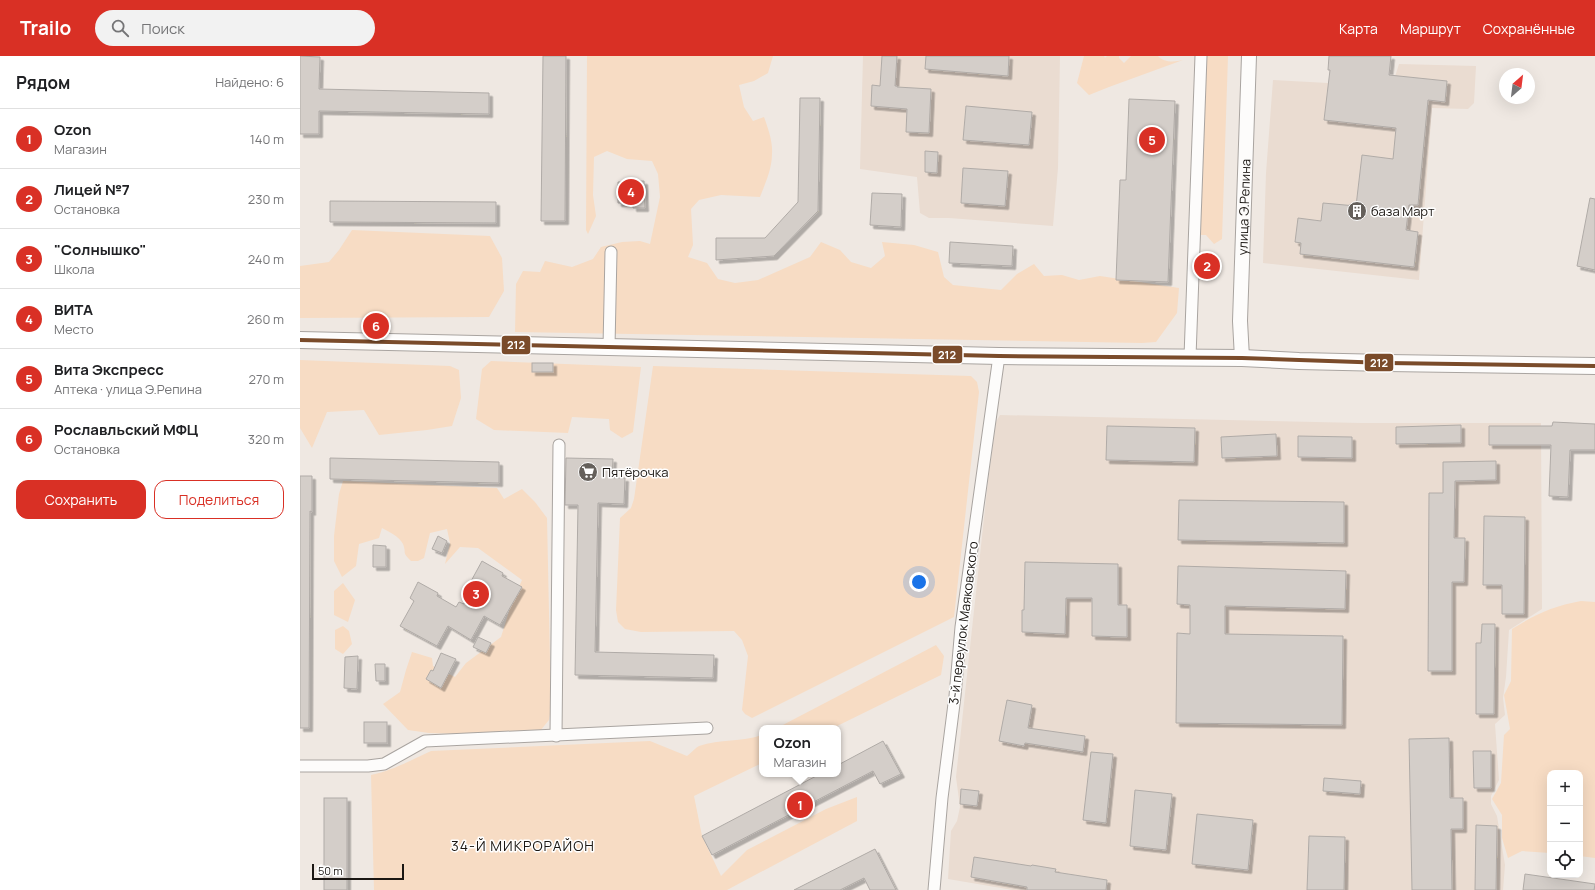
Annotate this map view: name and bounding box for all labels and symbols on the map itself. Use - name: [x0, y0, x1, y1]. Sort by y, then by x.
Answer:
- north arrow: [1499, 68, 1535, 104]
- pin: 5: [1139, 125, 1165, 155]
- street label: улица Э.Репина: [1233, 159, 1254, 256]
- pin: 4: [618, 177, 644, 207]
- building icon: база Март: [1346, 200, 1368, 222]
- place label: база Март: [1371, 202, 1435, 220]
- pin: 2: [1194, 251, 1220, 281]
- pin: 6: [363, 311, 389, 341]
- line badge: 212: [501, 335, 531, 355]
- text: 212: [507, 337, 525, 352]
- line badge: 212: [932, 345, 963, 364]
- text: 212: [938, 347, 956, 362]
- line badge: 212: [1364, 353, 1394, 372]
- text: 212: [1370, 355, 1388, 370]
- supermarket icon: Пятёрочка: [577, 461, 599, 483]
- place label: Пятёрочка: [602, 463, 668, 481]
- street label: 3-й переулок Маяковского: [944, 540, 982, 706]
- your location: [909, 572, 929, 592]
- pin: 3: [463, 579, 489, 609]
- pin: 1: [787, 790, 813, 820]
- district label: 34-Й МИКРОРАЙОН: [451, 836, 595, 855]
- scale bar: [312, 862, 404, 881]

